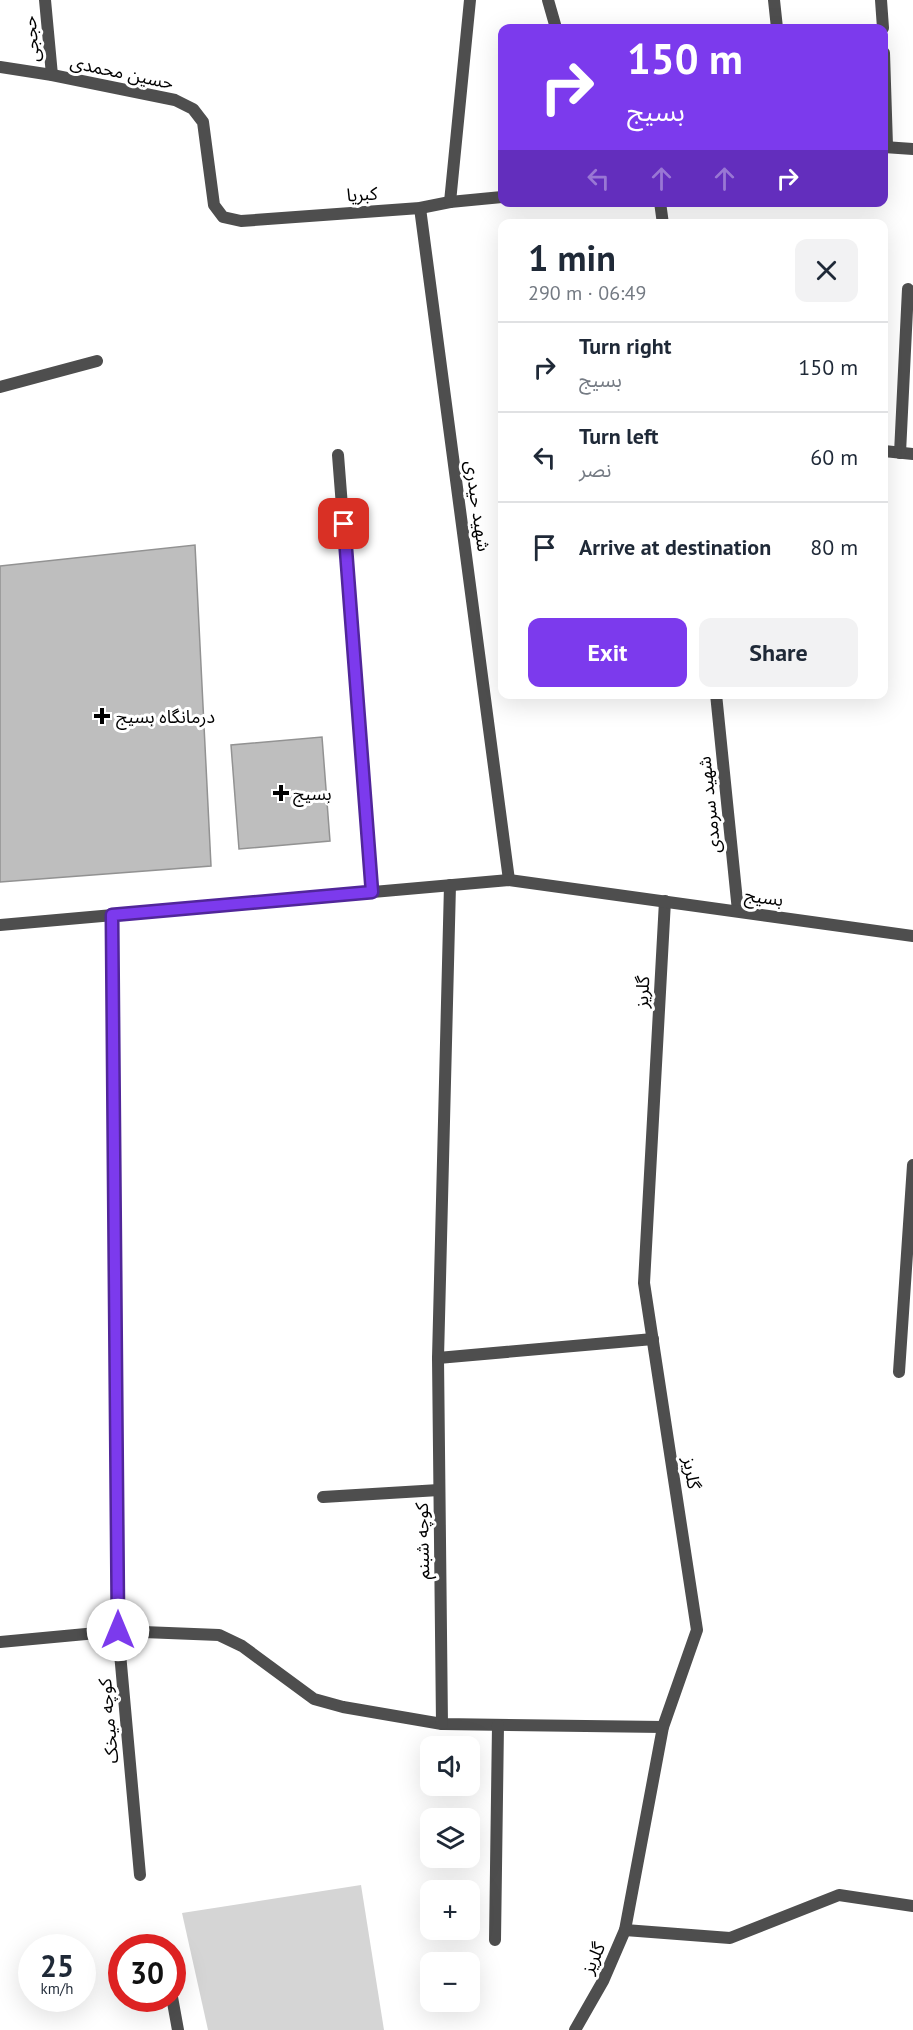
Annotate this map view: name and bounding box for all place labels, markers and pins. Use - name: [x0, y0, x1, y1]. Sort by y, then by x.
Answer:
- pin: [318, 498, 369, 549]
- place label: درمانگاه بسیج: [116, 705, 215, 730]
- marker: درمانگاه بسیج: [93, 707, 111, 725]
- place label: بسیج: [293, 782, 332, 807]
- marker: بسیج: [274, 786, 288, 800]

